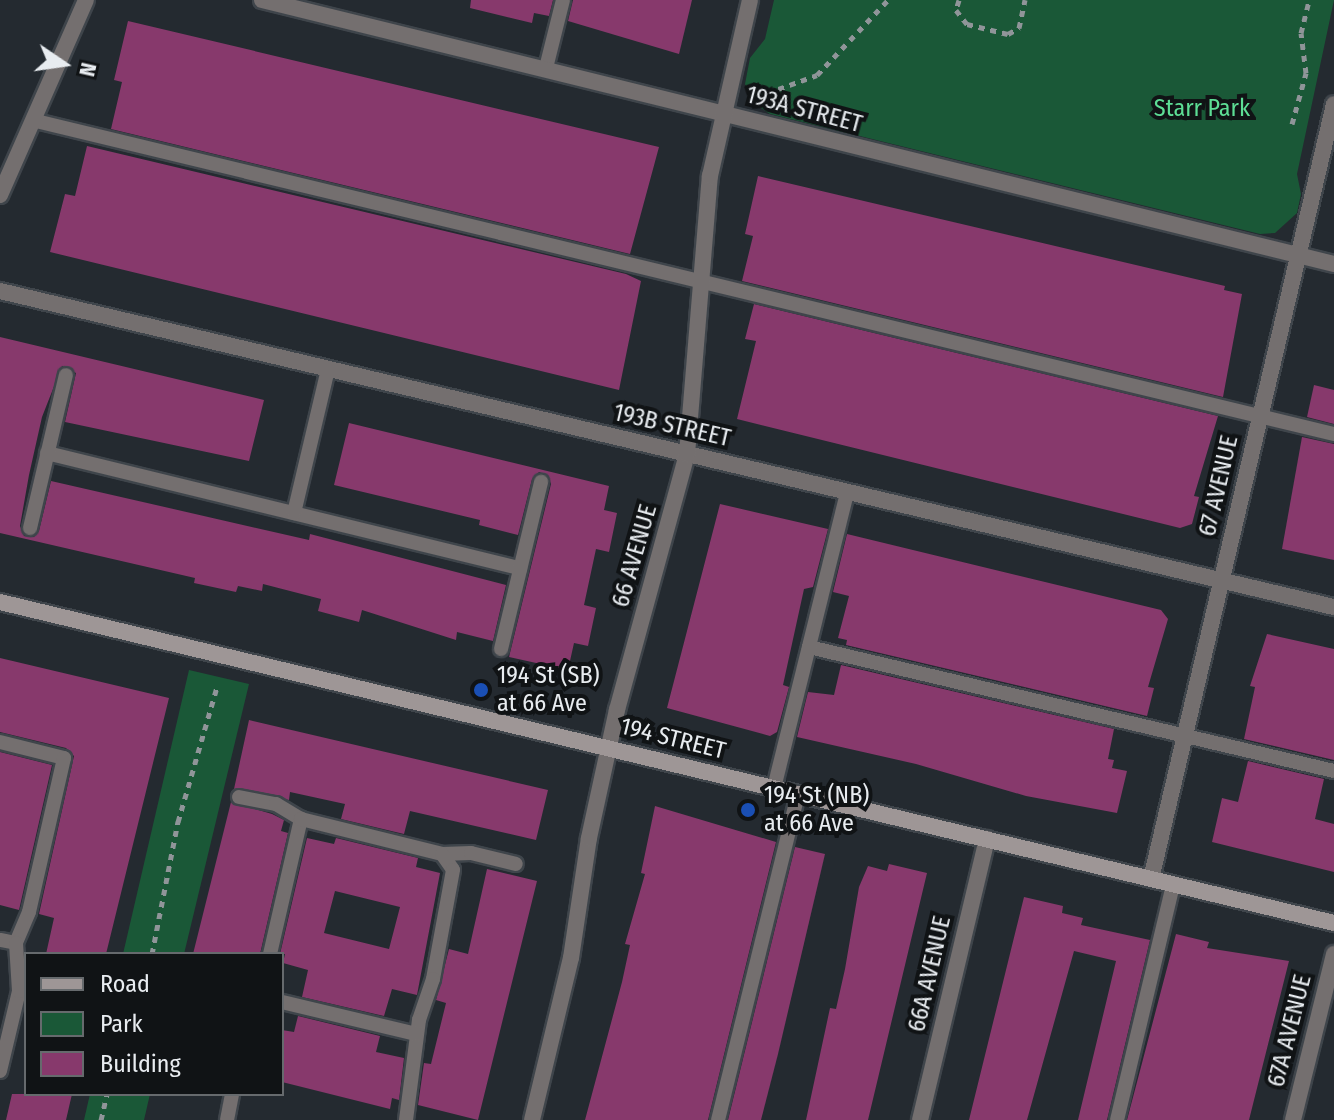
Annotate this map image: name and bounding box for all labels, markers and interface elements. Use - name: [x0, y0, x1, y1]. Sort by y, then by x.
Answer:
- north arrow: [24, 24, 104, 104]
- text: N: [73, 60, 103, 79]
- street label: 193A STREET: [743, 81, 865, 139]
- park label: Starr Park: [1154, 95, 1250, 123]
- street label: 193B STREET: [611, 399, 733, 453]
- street label: 67 AVENUE: [1193, 433, 1245, 539]
- street label: 66 AVENUE: [607, 501, 663, 611]
- place label: 194 St (SB) at 66 Ave: [497, 662, 600, 718]
- marker: 194 St (SB) at 66 Ave: [472, 681, 490, 699]
- street label: 194 STREET: [617, 712, 729, 766]
- place label: 194 St (NB) at 66 Ave: [764, 782, 869, 838]
- marker: 194 St (NB) at 66 Ave: [739, 801, 757, 819]
- street label: 66A AVENUE: [903, 913, 957, 1035]
- legend: [24, 952, 284, 1096]
- text: Road: [100, 970, 150, 998]
- street label: 67A AVENUE: [1262, 972, 1318, 1090]
- text: Park: [100, 1010, 143, 1038]
- text: Building: [100, 1050, 181, 1078]

